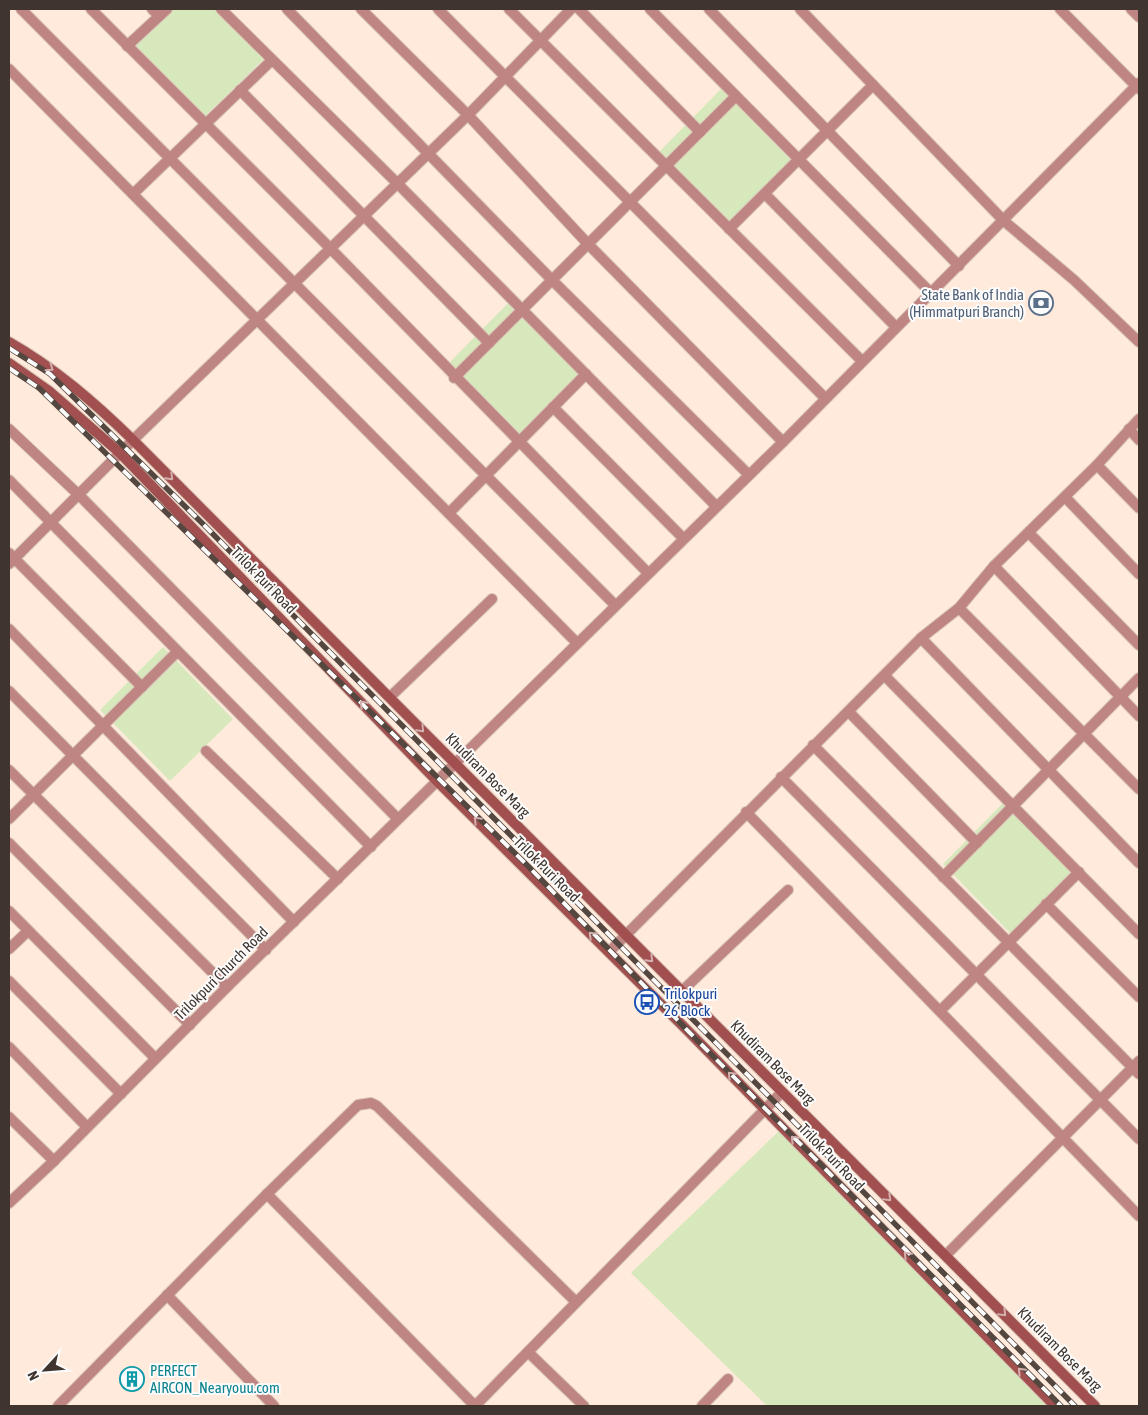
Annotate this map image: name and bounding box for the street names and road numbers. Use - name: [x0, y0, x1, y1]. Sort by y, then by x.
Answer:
- street label: Trilok Puri Road: [228, 543, 300, 617]
- street label: Khudiram Bose Marg: [442, 729, 534, 821]
- street label: Trilok Puri Road: [510, 832, 584, 906]
- street label: Trilokpuri Church Road: [171, 923, 271, 1023]
- street label: Khudiram Bose Marg: [727, 1016, 819, 1108]
- street label: Trilok Puri Road: [796, 1120, 868, 1194]
- street label: Khudiram Bose Marg: [1014, 1303, 1106, 1395]

